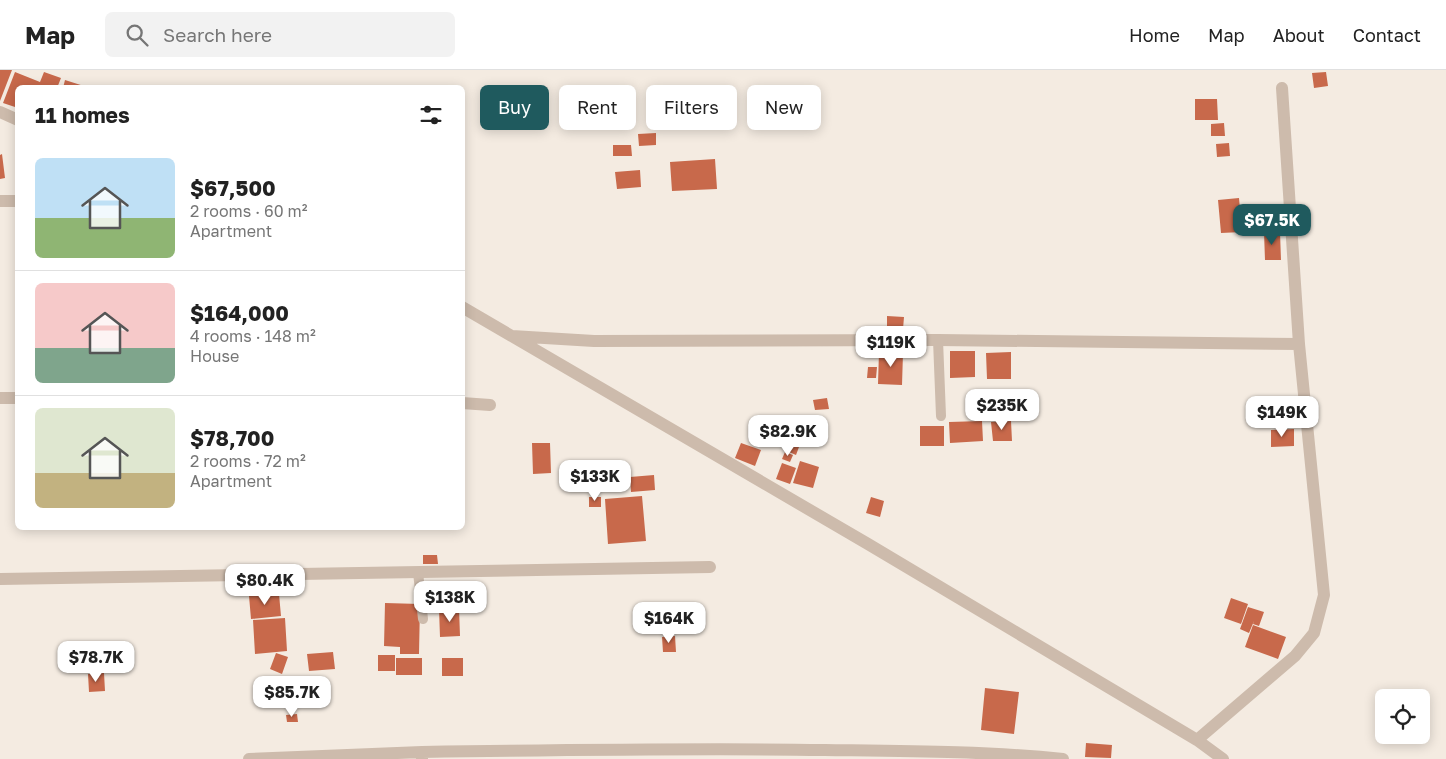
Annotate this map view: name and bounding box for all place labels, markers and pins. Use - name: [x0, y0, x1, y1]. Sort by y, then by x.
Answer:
- pin: $67.5K: [1231, 204, 1313, 246]
- pin: $119K: [856, 326, 926, 368]
- pin: $235K: [967, 388, 1037, 431]
- pin: $149K: [1247, 396, 1317, 438]
- pin: $82.9K: [747, 414, 829, 457]
- pin: $133K: [560, 460, 630, 502]
- pin: $80.4K: [224, 564, 306, 606]
- pin: $138K: [415, 580, 485, 623]
- pin: $164K: [634, 602, 704, 644]
- pin: $78.7K: [55, 640, 137, 683]
- pin: $85.7K: [251, 676, 333, 718]

